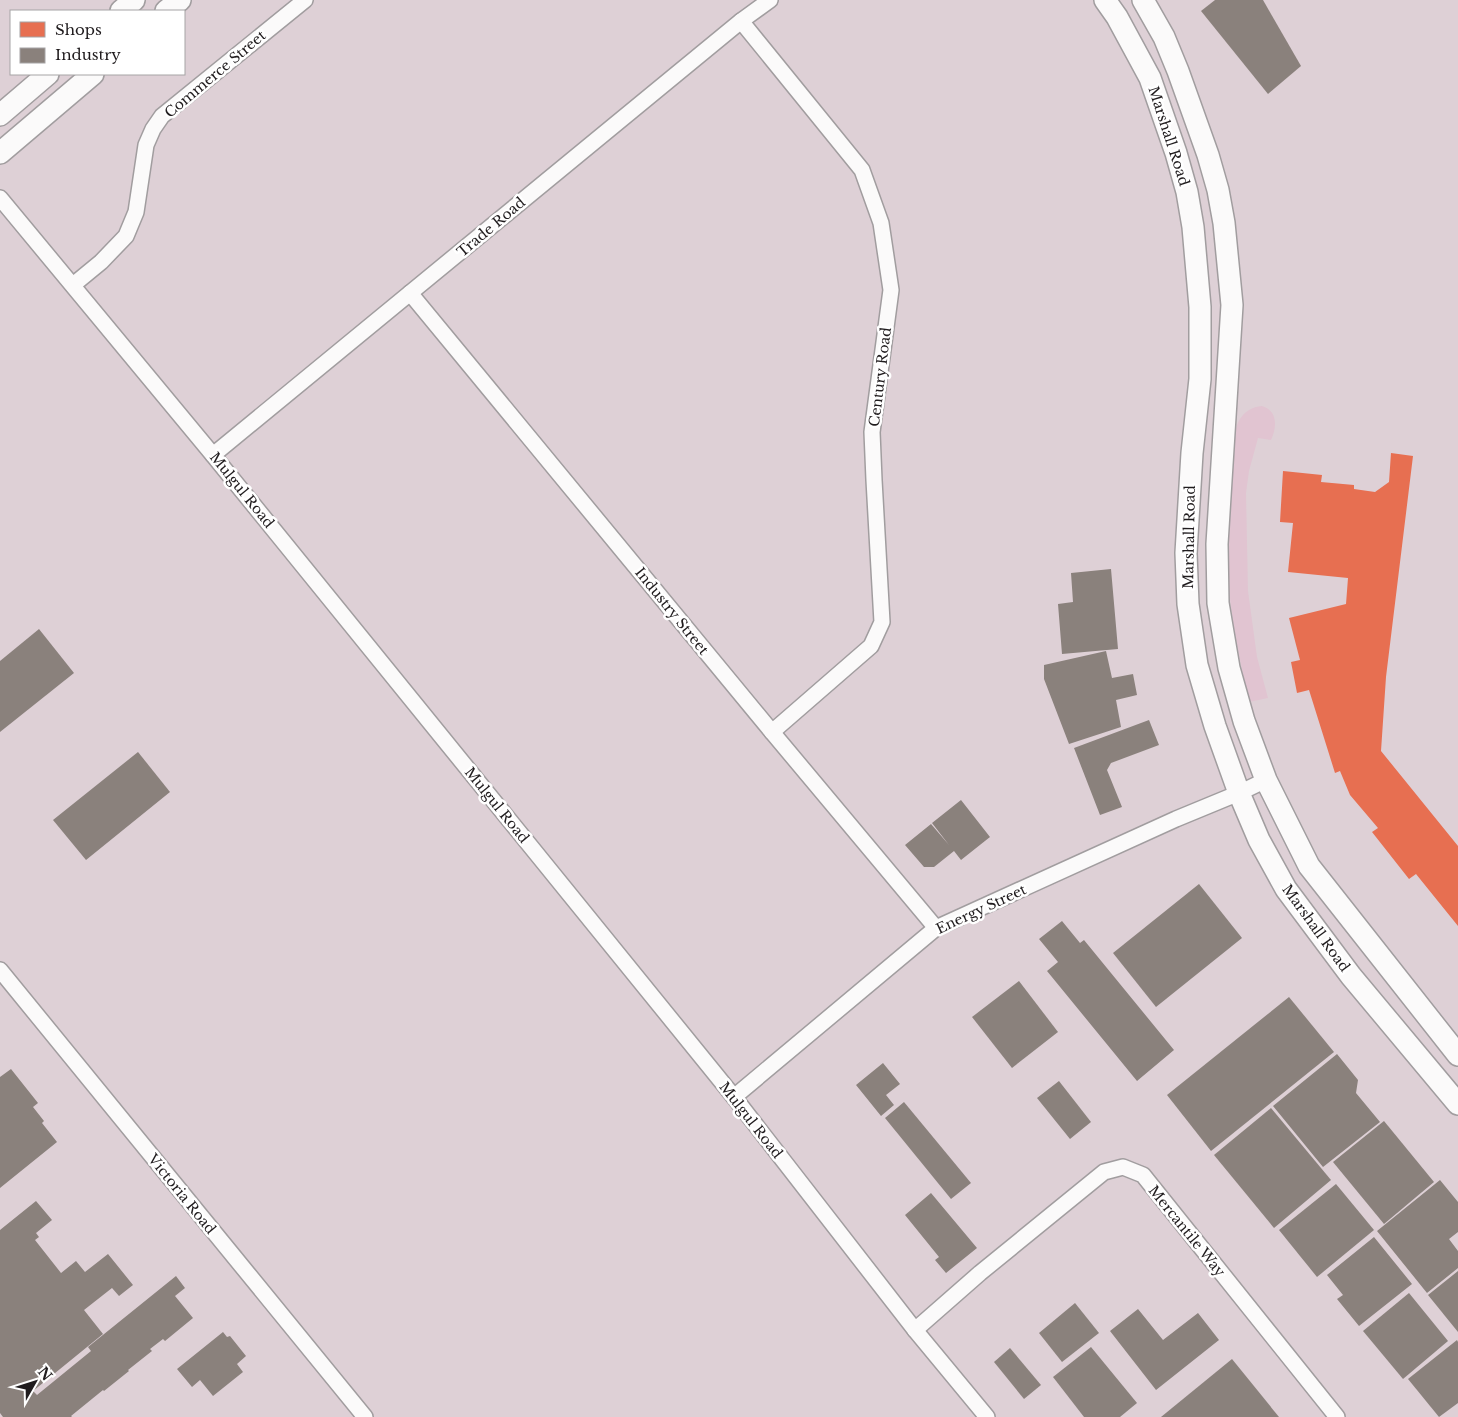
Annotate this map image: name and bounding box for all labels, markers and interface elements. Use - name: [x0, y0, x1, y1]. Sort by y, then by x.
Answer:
- legend: [10, 10, 185, 75]
- text: Shops: [55, 20, 102, 39]
- street label: Commerce Street: [161, 26, 270, 122]
- text: Industry: [55, 45, 121, 64]
- street label: Marshall Road: [1144, 84, 1194, 189]
- street label: Trade Road: [453, 193, 529, 261]
- street label: Century Road: [865, 326, 895, 428]
- street label: Mulgul Road: [206, 448, 278, 532]
- street label: Marshall Road: [1179, 484, 1199, 589]
- street label: Industry Street: [631, 564, 713, 659]
- street label: Mulgul Road: [461, 763, 533, 847]
- street label: Energy Street: [933, 880, 1030, 938]
- street label: Marshall Road: [1278, 881, 1354, 976]
- street label: Mulgul Road: [715, 1078, 787, 1162]
- street label: Victoria Road: [144, 1150, 220, 1238]
- street label: Mercantile Way: [1145, 1182, 1229, 1280]
- north arrow: [10, 1357, 60, 1407]
- text: N: [34, 1363, 56, 1385]

